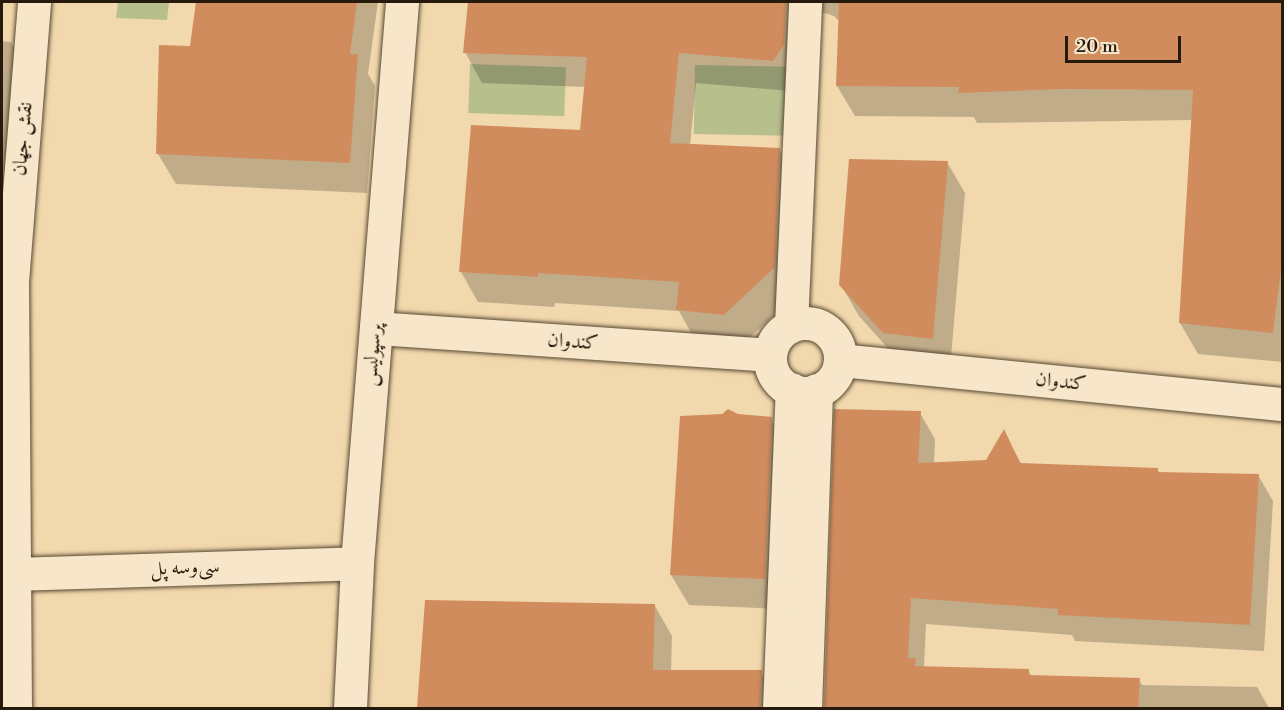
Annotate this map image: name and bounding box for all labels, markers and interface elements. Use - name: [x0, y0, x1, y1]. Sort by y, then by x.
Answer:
- scale bar: [1068, 24, 1184, 62]
- text: 20 m: [1076, 35, 1118, 58]
- street label: نقش جهان: [8, 101, 38, 177]
- street label: پرسپولیس: [358, 323, 388, 387]
- street label: کندوان: [547, 328, 599, 356]
- street label: کندوان: [1034, 367, 1088, 397]
- street label: سی‌وسه پل: [150, 555, 220, 581]

